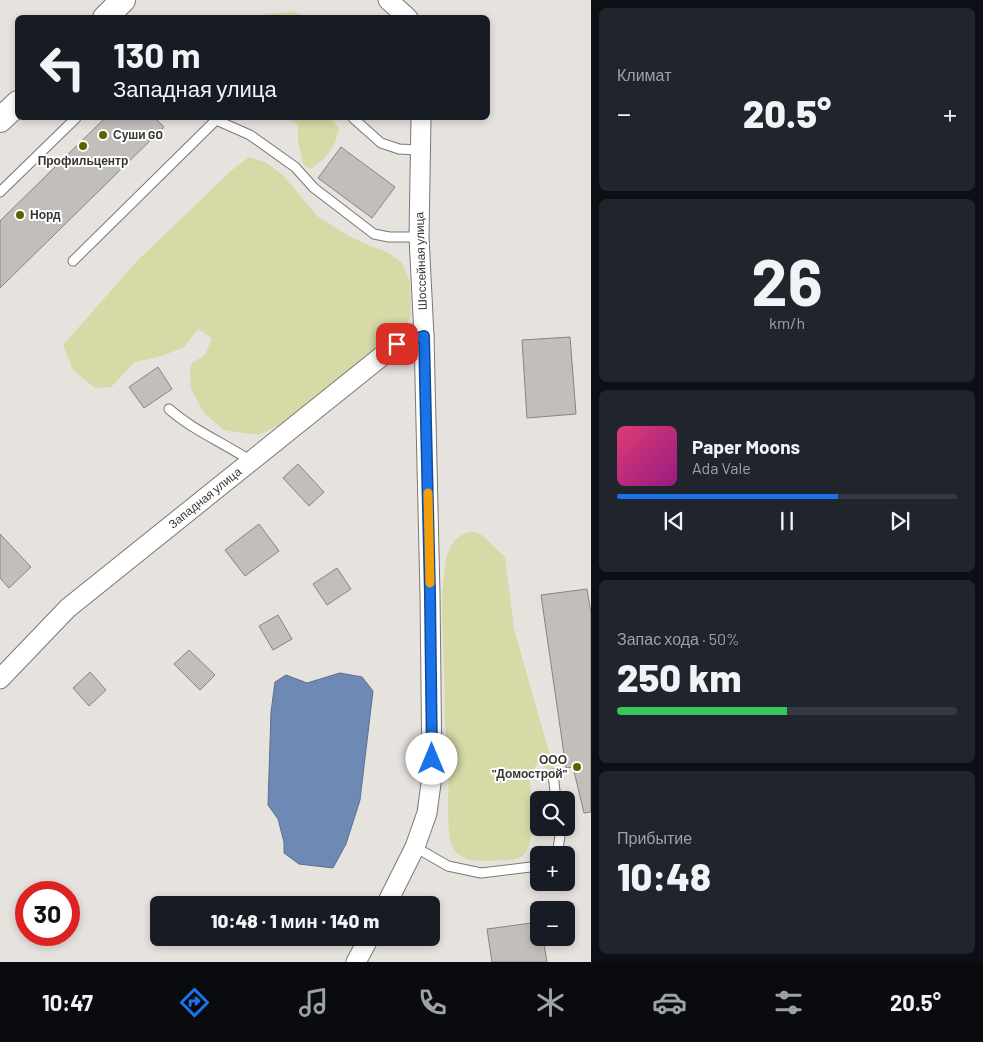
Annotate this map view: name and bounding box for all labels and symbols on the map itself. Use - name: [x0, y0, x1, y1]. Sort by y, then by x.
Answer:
- place label: Суши GO: [113, 127, 163, 142]
- marker: Суши GO: [97, 129, 109, 141]
- marker: Профильцентр: [77, 140, 89, 152]
- place label: Профильцентр: [38, 153, 128, 168]
- place label: Норд: [30, 207, 61, 222]
- marker: Норд: [14, 209, 26, 221]
- street label: Шоссейная улица: [411, 211, 430, 310]
- pin: [376, 323, 418, 365]
- street label: Западная улица: [165, 464, 244, 531]
- position arrow: [405, 732, 457, 784]
- place label: ООО "Домострой": [492, 752, 568, 781]
- marker: ООО "Домострой": [571, 761, 583, 773]
- speed limit sign: 30: [15, 881, 80, 946]

